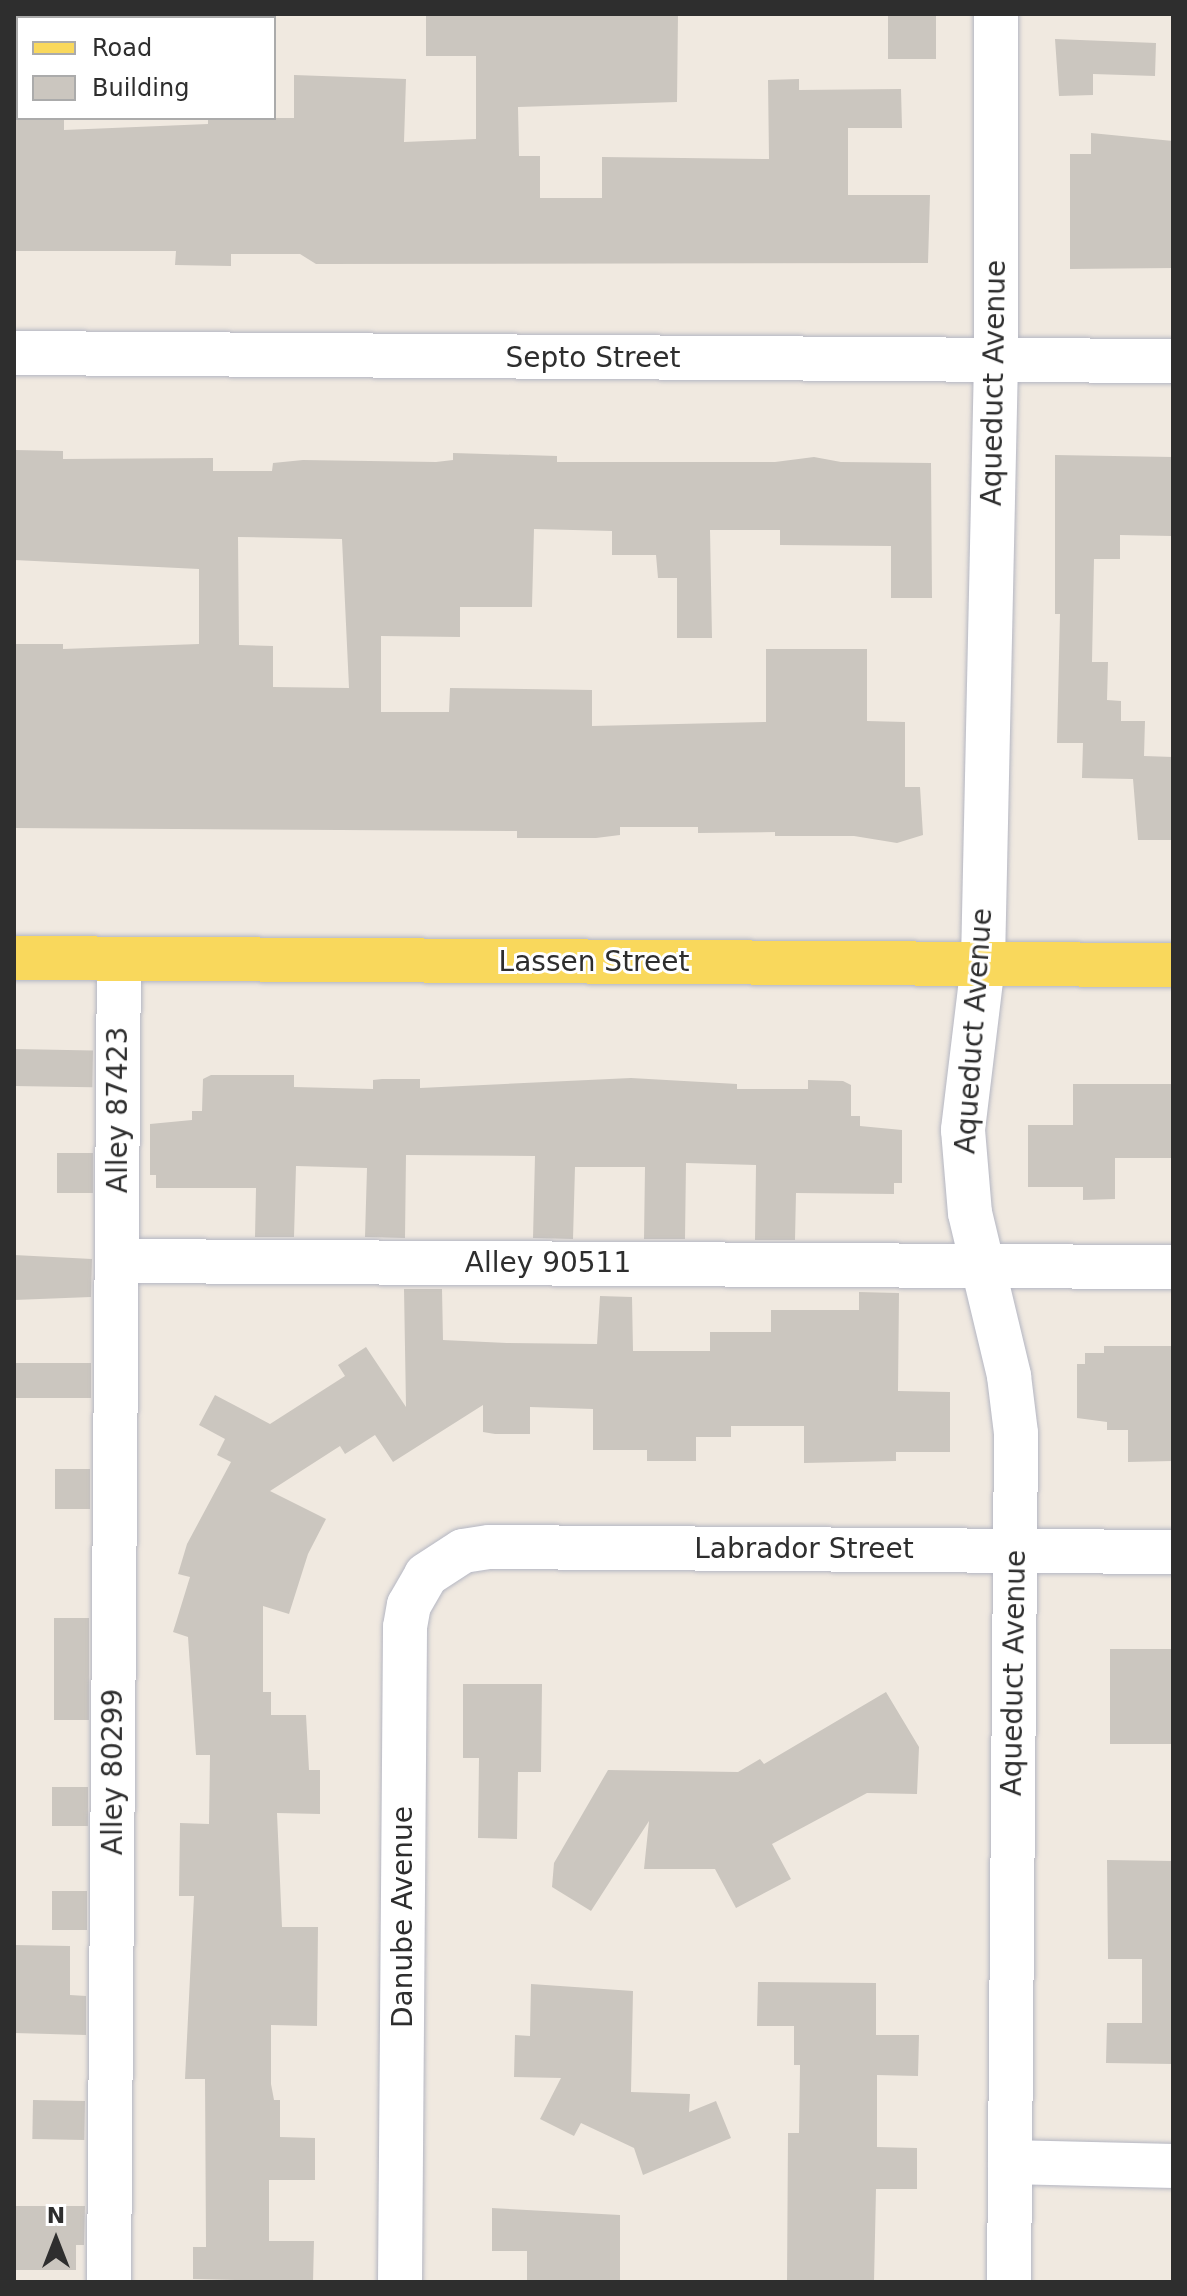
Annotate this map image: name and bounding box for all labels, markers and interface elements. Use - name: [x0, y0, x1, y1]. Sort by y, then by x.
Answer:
- legend: [16, 16, 276, 120]
- text: Road: [92, 34, 152, 62]
- text: Building: [92, 74, 189, 102]
- street label: Aqueduct Avenue: [975, 260, 1013, 506]
- street label: Septo Street: [506, 341, 680, 375]
- street label: Aqueduct Avenue: [949, 907, 999, 1155]
- street label: Lassen Street: [499, 945, 689, 979]
- street label: Alley 87423: [101, 1027, 135, 1193]
- street label: Alley 90511: [465, 1246, 631, 1280]
- street label: Labrador Street: [694, 1532, 914, 1566]
- street label: Aqueduct Avenue: [995, 1550, 1033, 1796]
- street label: Alley 80299: [96, 1689, 130, 1855]
- street label: Danube Avenue: [386, 1806, 420, 2028]
- north arrow: [16, 2200, 96, 2280]
- text: N: [47, 2203, 65, 2228]

